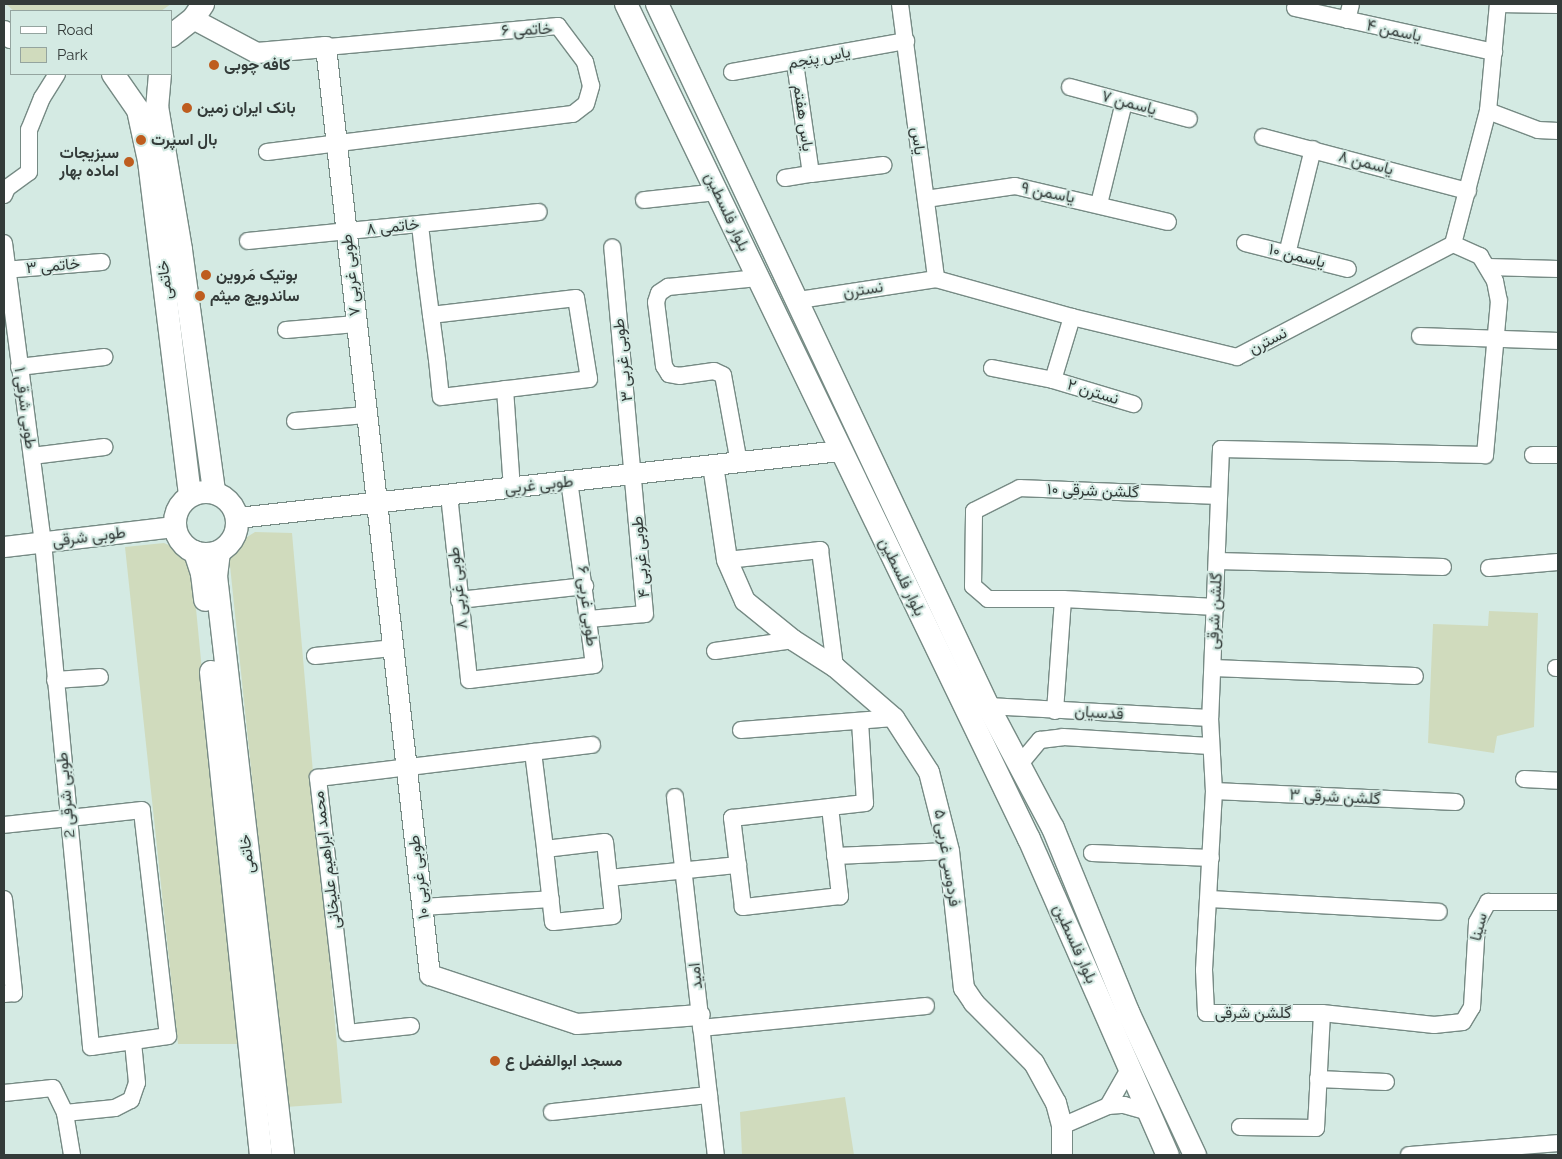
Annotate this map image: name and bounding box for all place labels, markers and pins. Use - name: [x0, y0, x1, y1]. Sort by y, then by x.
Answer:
- place label: کافه چوبی: [224, 55, 290, 75]
- marker: کافه چوبی: [208, 59, 220, 71]
- place label: بانک ایران زمین: [197, 98, 296, 118]
- marker: بانک ایران زمین: [181, 102, 193, 114]
- place label: بال اسپرت: [151, 130, 217, 150]
- marker: بال اسپرت: [135, 134, 147, 146]
- place label: سبزیجات اماده بهار: [59, 143, 119, 181]
- marker: سبزیجات اماده بهار: [123, 156, 135, 168]
- place label: بوتیک مَروین: [216, 265, 298, 285]
- marker: بوتیک مَروین: [200, 269, 212, 281]
- place label: ساندویچ میثم: [210, 286, 300, 306]
- marker: ساندویچ میثم: [194, 290, 206, 302]
- place label: مسجد ابوالفضل ع: [505, 1051, 622, 1071]
- marker: مسجد ابوالفضل ع: [489, 1055, 501, 1067]

